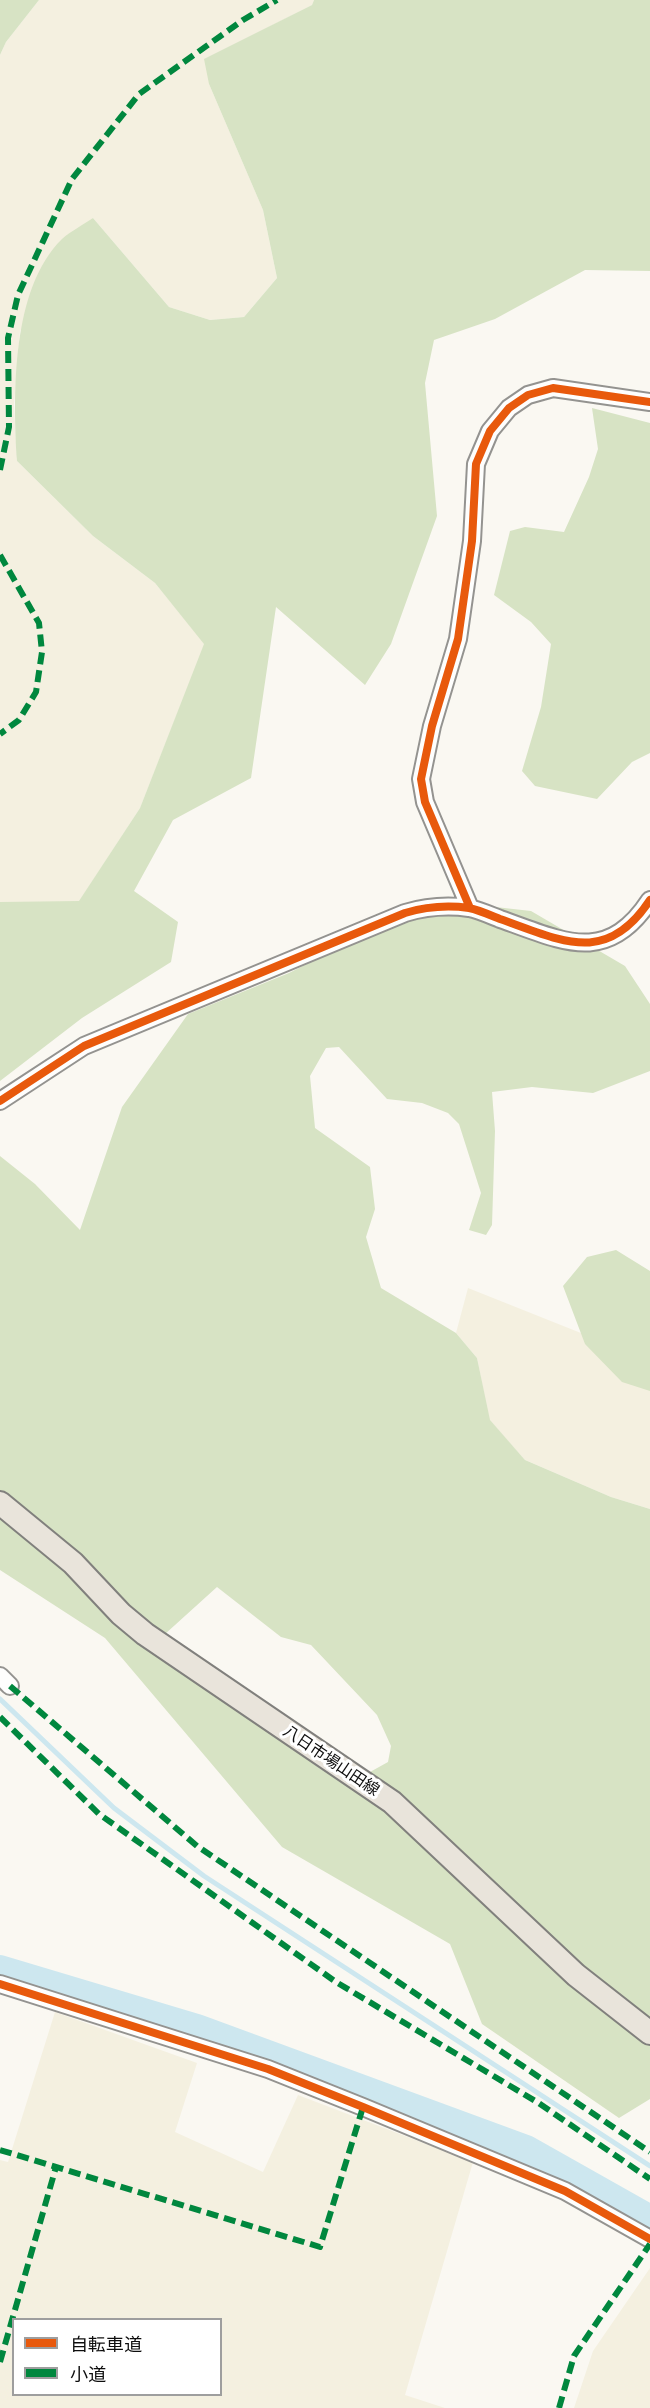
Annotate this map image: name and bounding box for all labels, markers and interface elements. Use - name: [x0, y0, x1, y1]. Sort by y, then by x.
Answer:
- street label: 八日市場山田線: [279, 1722, 383, 1800]
- legend: [12, 2318, 222, 2396]
- text: 自転車道: [70, 2330, 142, 2357]
- text: 小道: [70, 2360, 106, 2387]

